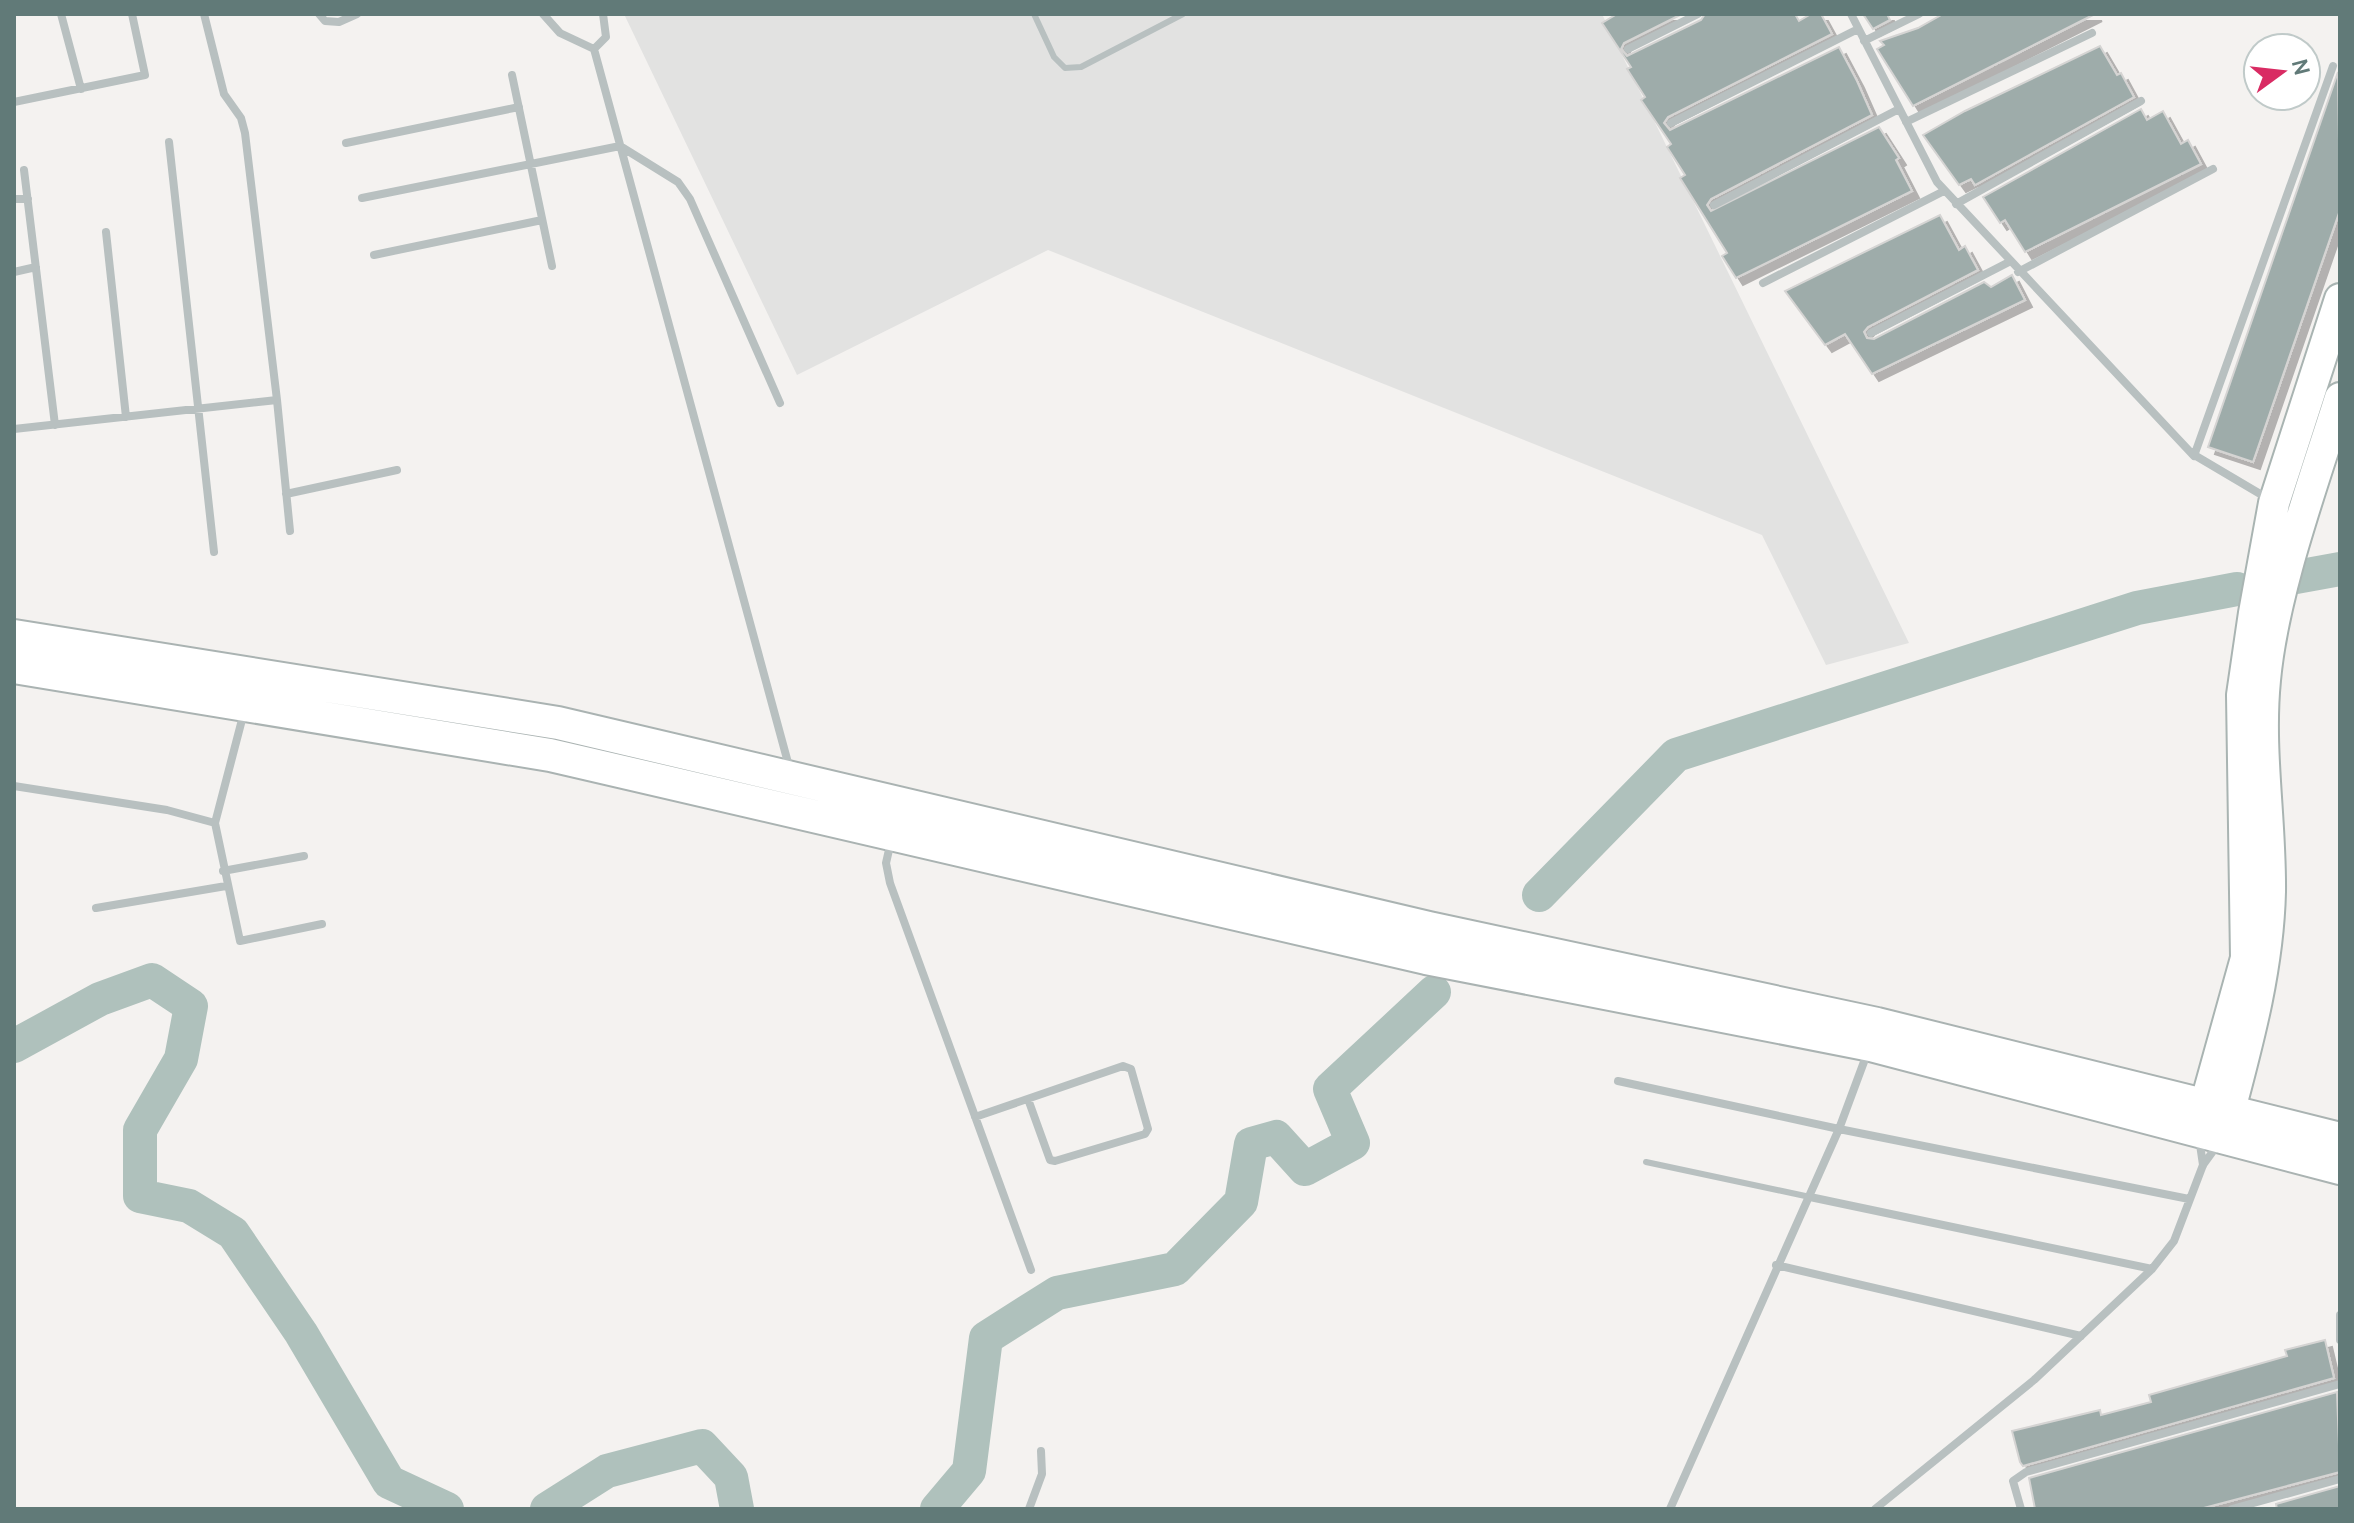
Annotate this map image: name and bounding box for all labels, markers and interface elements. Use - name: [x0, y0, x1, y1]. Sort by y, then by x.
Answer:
- north arrow: [2242, 32, 2322, 112]
- text: N: [2286, 56, 2316, 78]

